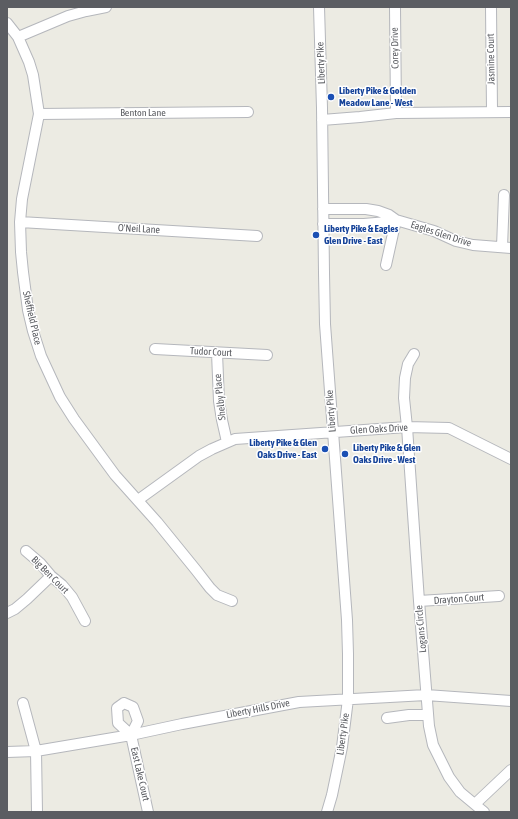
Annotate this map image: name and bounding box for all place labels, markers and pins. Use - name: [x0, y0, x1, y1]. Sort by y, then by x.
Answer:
- place label: Liberty Pike & Golden Meadow Lane - West: [339, 85, 416, 108]
- marker: Liberty Pike & Golden Meadow Lane - West: [326, 92, 336, 102]
- place label: Liberty Pike & Eagles Glen Drive - East: [324, 223, 398, 246]
- marker: Liberty Pike & Eagles Glen Drive - East: [311, 230, 321, 240]
- place label: Liberty Pike & Glen Oaks Drive - East: [249, 437, 317, 460]
- place label: Liberty Pike & Glen Oaks Drive - West: [353, 442, 421, 466]
- marker: Liberty Pike & Glen Oaks Drive - East: [320, 444, 330, 454]
- marker: Liberty Pike & Glen Oaks Drive - West: [340, 449, 350, 459]

